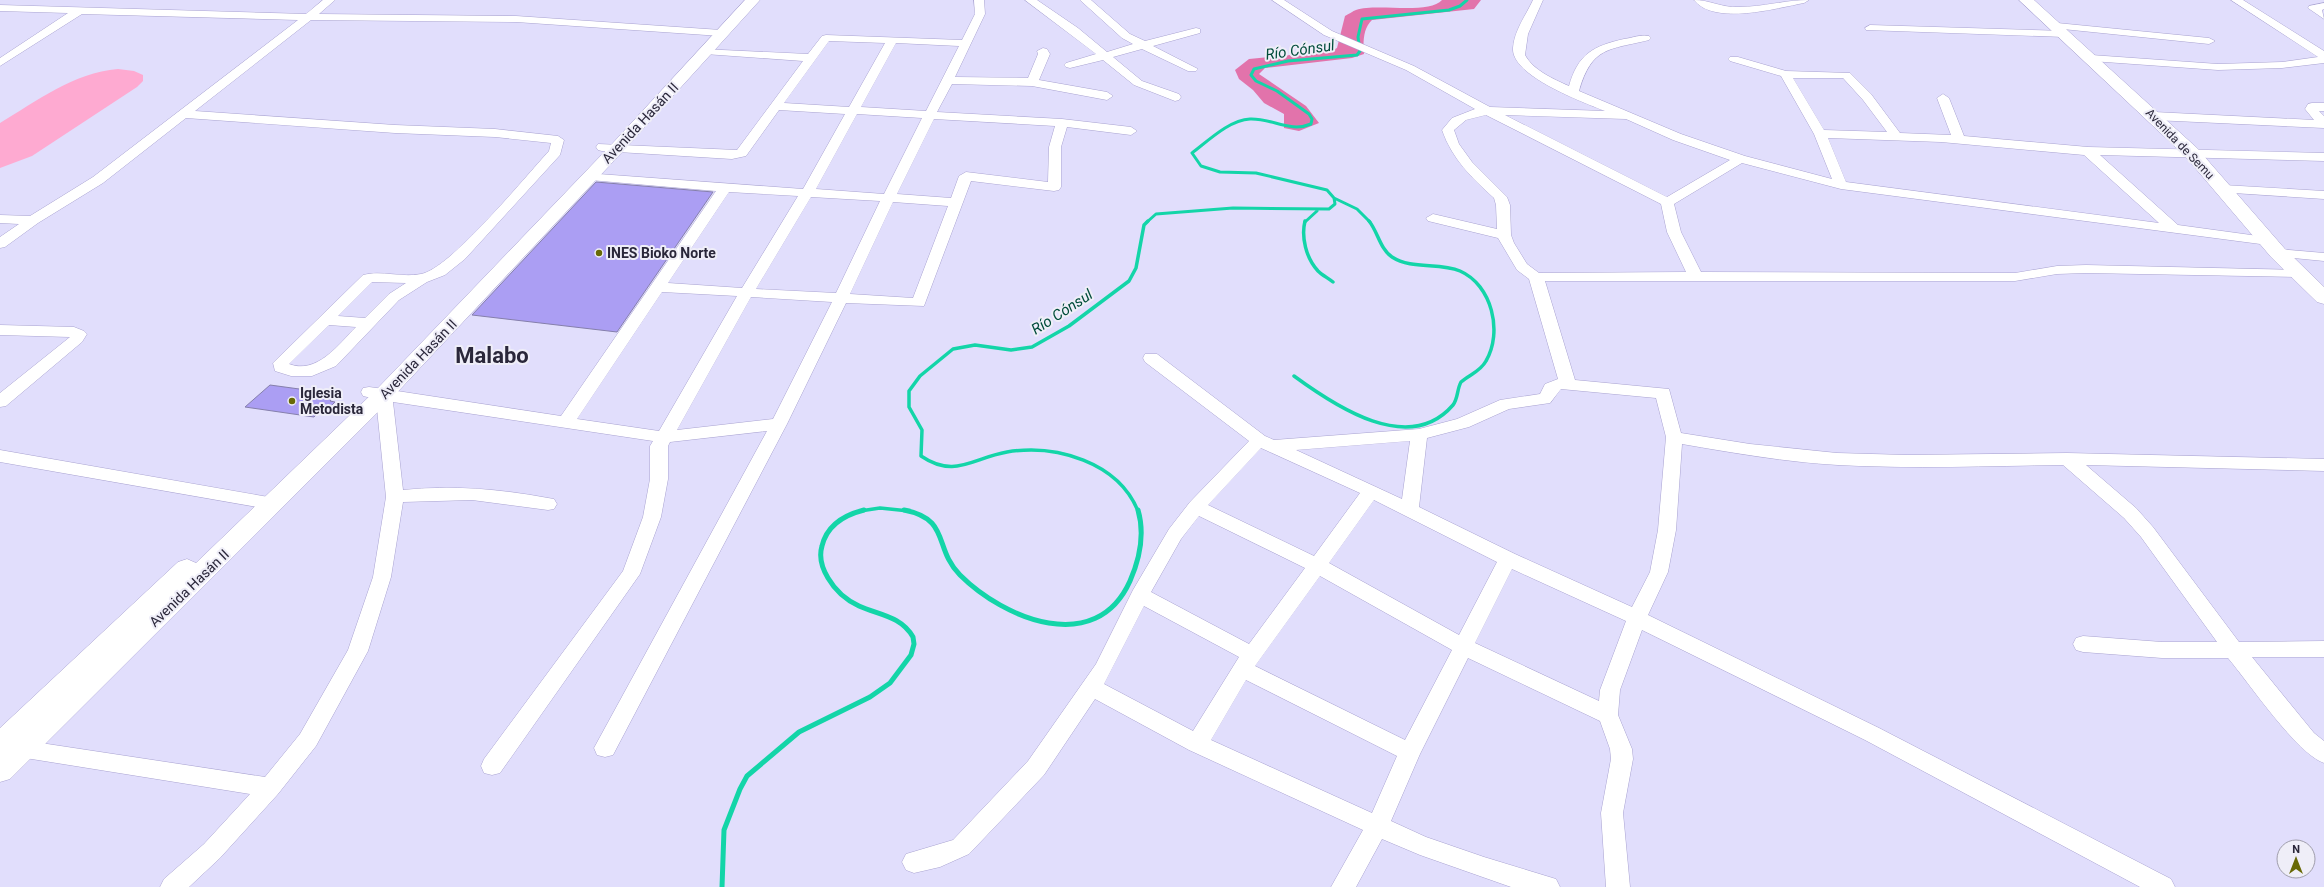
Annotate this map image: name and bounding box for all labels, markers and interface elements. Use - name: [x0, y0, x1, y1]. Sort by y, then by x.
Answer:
- water label: Río Cónsul: [1264, 36, 1336, 64]
- street label: Avenida Hasán II: [599, 79, 681, 167]
- street label: Avenida de Semu: [2143, 106, 2217, 182]
- place label: INES Bioko Norte: [607, 245, 716, 261]
- marker: INES Bioko Norte: [594, 248, 604, 258]
- water label: Río Cónsul: [1028, 285, 1096, 338]
- street label: Avenida Hasán II: [376, 316, 460, 402]
- district label: Malabo: [455, 343, 529, 368]
- place label: Iglesia Metodista: [300, 385, 364, 417]
- marker: Iglesia Metodista: [287, 396, 297, 406]
- street label: Avenida Hasán II: [146, 546, 232, 630]
- north arrow: [2276, 839, 2316, 879]
- text: N: [2292, 843, 2300, 856]

